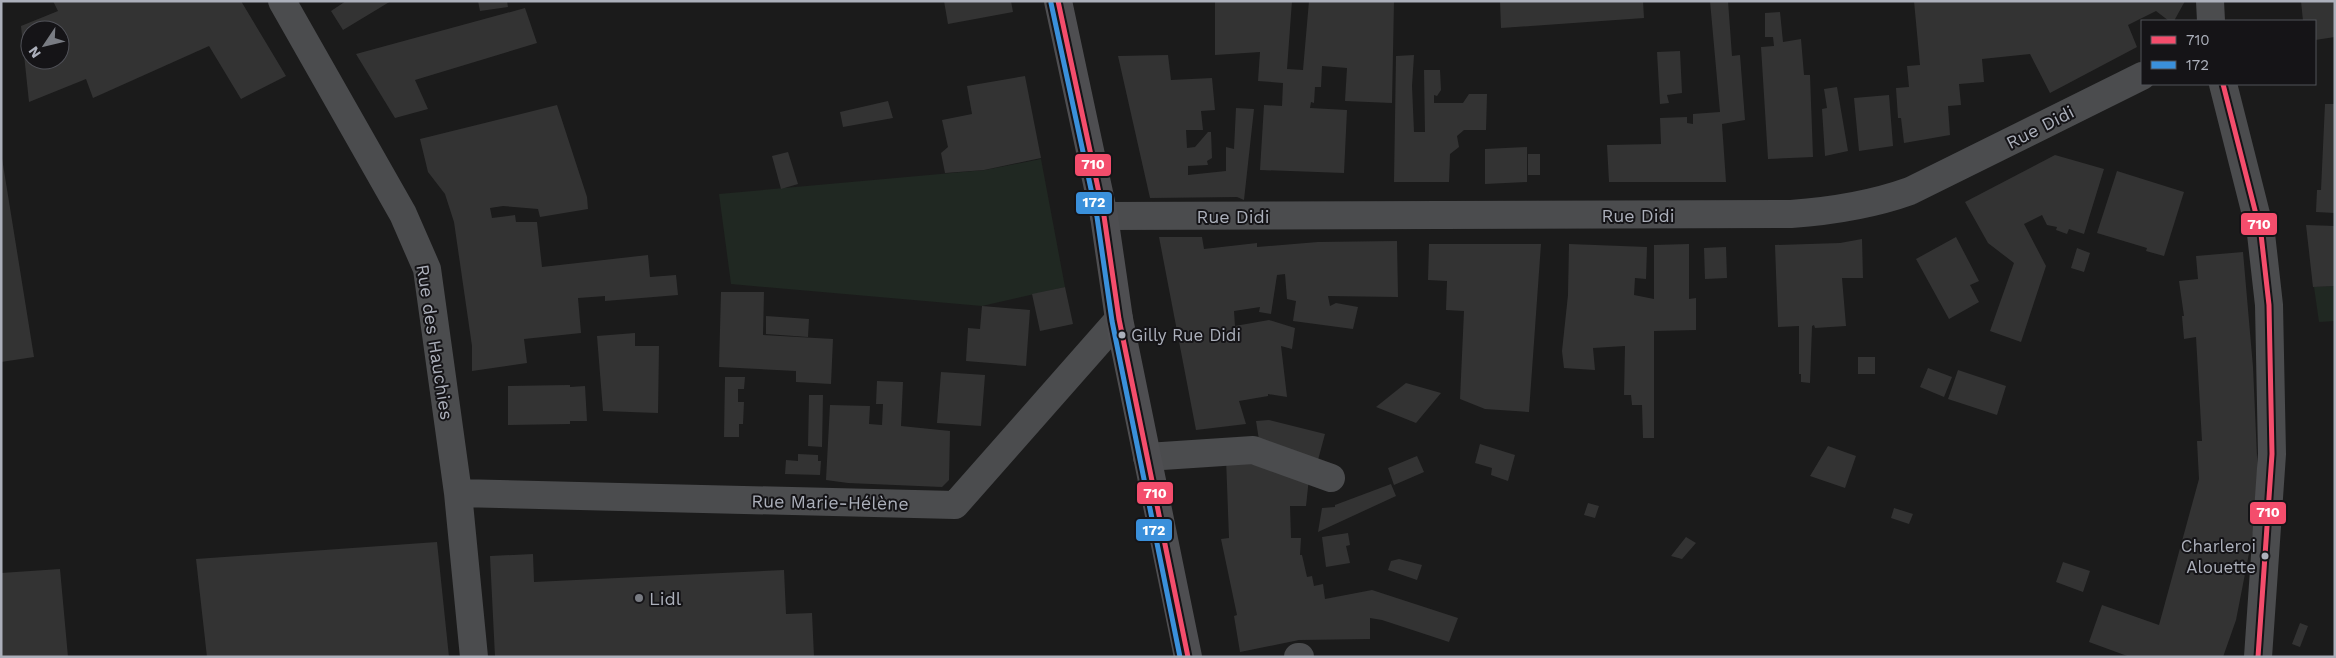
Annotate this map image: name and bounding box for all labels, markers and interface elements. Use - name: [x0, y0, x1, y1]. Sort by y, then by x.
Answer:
- north arrow: [20, 20, 70, 70]
- legend: [2141, 20, 2316, 85]
- text: 710: [2186, 31, 2210, 49]
- text: N: [25, 44, 44, 61]
- text: 172: [2186, 56, 2209, 74]
- street label: Rue Didi: [2003, 101, 2077, 153]
- line badge: 710: [1074, 153, 1112, 177]
- text: 710: [1081, 156, 1105, 172]
- line badge: 172: [1075, 191, 1113, 215]
- text: 172: [1083, 194, 1105, 210]
- street label: Rue Didi: [1601, 205, 1675, 226]
- street label: Rue Didi: [1196, 206, 1270, 227]
- line badge: 710: [2240, 212, 2278, 236]
- text: 710: [2247, 216, 2271, 232]
- street label: Rue des Hauchies: [412, 263, 458, 421]
- place label: Gilly Rue Didi: [1131, 325, 1241, 345]
- marker: Gilly Rue Didi: [1117, 330, 1127, 340]
- line badge: 710: [1136, 481, 1174, 505]
- text: 710: [1143, 485, 1167, 501]
- street label: Rue Marie-Hélène: [751, 490, 909, 514]
- line badge: 710: [2249, 501, 2287, 525]
- text: 710: [2256, 504, 2280, 520]
- line badge: 172: [1135, 518, 1173, 542]
- text: 172: [1143, 522, 1165, 538]
- place label: Charleroi Alouette: [2181, 536, 2256, 577]
- marker: Charleroi Alouette: [2260, 551, 2270, 561]
- place label: Lidl: [649, 588, 682, 609]
- marker: Lidl: [633, 592, 645, 604]

